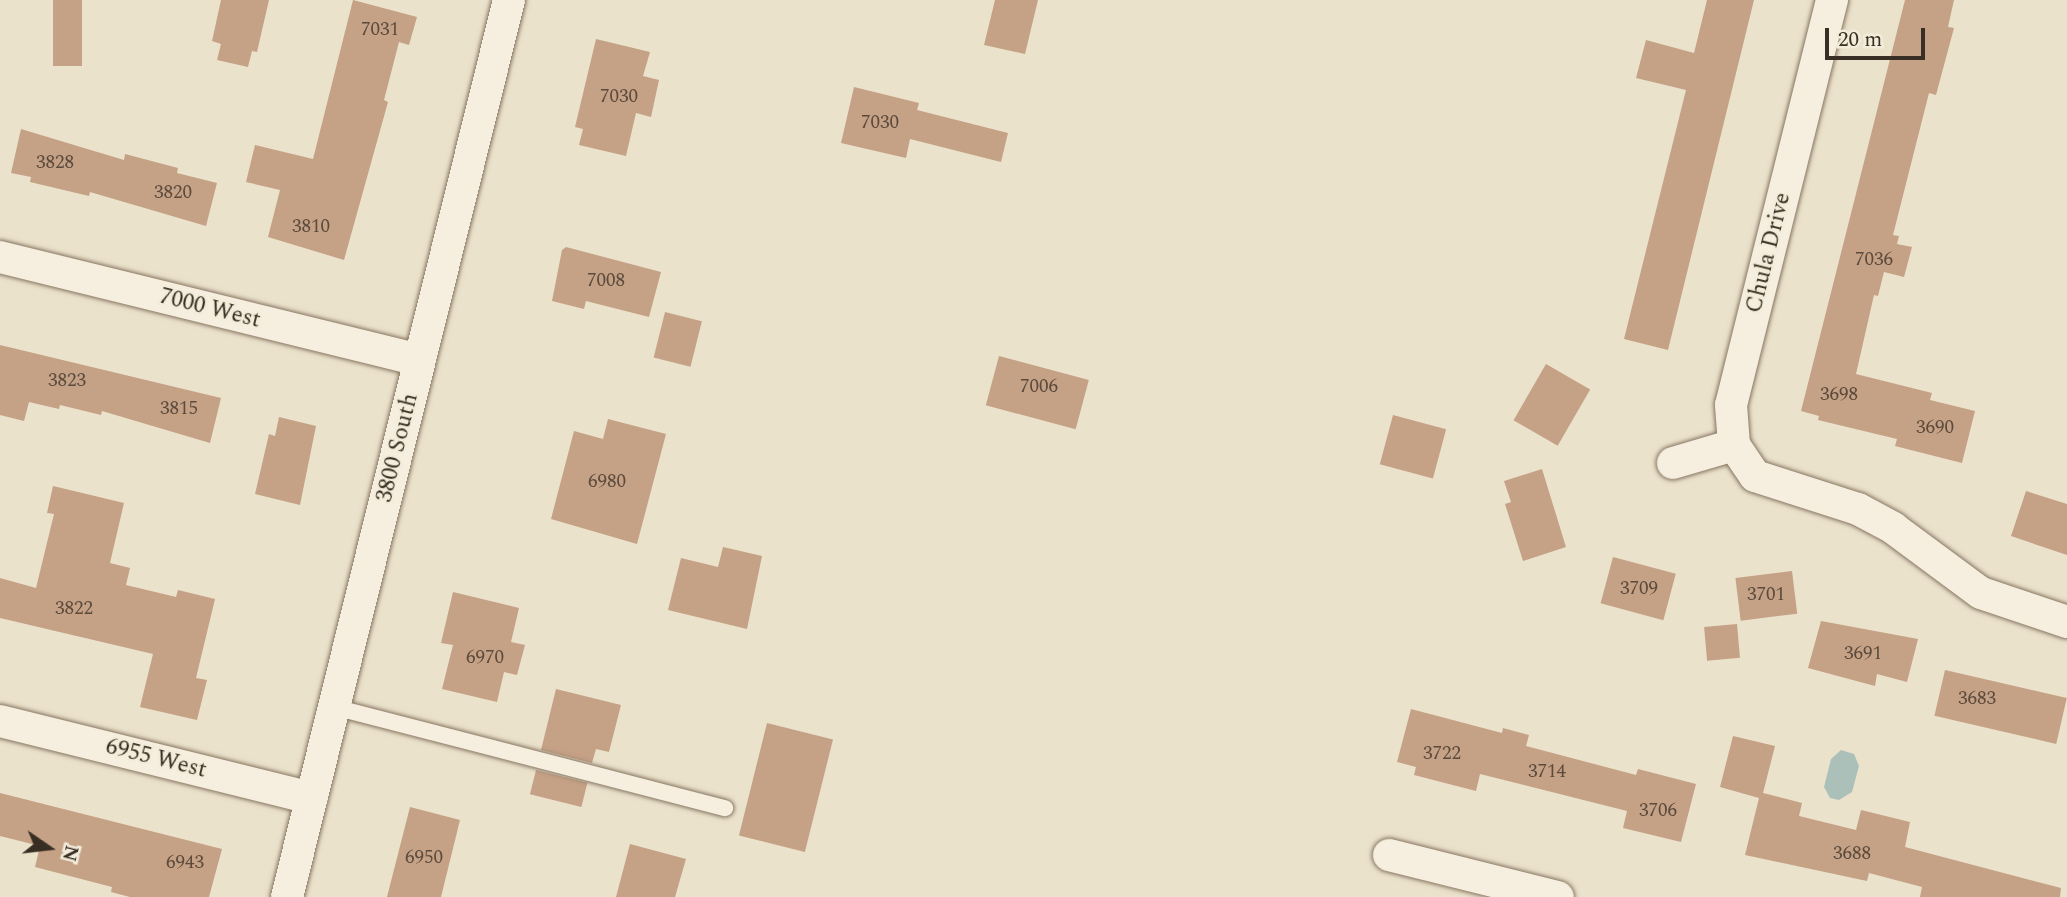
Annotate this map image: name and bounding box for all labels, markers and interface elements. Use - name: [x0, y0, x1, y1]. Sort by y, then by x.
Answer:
- scale bar: [1829, 14, 1929, 58]
- house number: 7031: [361, 19, 399, 41]
- text: 20 m: [1838, 24, 1882, 56]
- house number: 7030: [600, 86, 638, 108]
- house number: 7030: [861, 112, 899, 134]
- house number: 3828: [36, 152, 74, 174]
- house number: 3820: [154, 182, 192, 204]
- street label: Chula Drive: [1741, 190, 1797, 316]
- house number: 3810: [292, 216, 330, 238]
- house number: 7036: [1855, 249, 1893, 271]
- house number: 7008: [587, 270, 625, 292]
- street label: 7000 West: [157, 283, 263, 335]
- house number: 3823: [48, 370, 86, 392]
- house number: 7006: [1020, 376, 1058, 398]
- house number: 3698: [1820, 384, 1858, 406]
- street label: 3800 South: [371, 391, 425, 505]
- house number: 3815: [160, 398, 198, 420]
- house number: 3690: [1916, 417, 1954, 439]
- house number: 6980: [588, 471, 626, 493]
- house number: 3709: [1620, 578, 1658, 600]
- house number: 3701: [1747, 584, 1785, 606]
- house number: 3822: [55, 598, 93, 620]
- house number: 3691: [1844, 643, 1882, 665]
- house number: 6970: [466, 647, 504, 669]
- house number: 3683: [1958, 688, 1996, 710]
- street label: 6955 West: [103, 733, 209, 785]
- house number: 3722: [1423, 743, 1461, 765]
- house number: 3714: [1528, 761, 1566, 783]
- house number: 3706: [1639, 800, 1677, 822]
- north arrow: [14, 813, 84, 883]
- text: N: [54, 842, 86, 864]
- house number: 3688: [1833, 843, 1871, 865]
- house number: 6950: [405, 847, 443, 869]
- house number: 6943: [166, 852, 204, 874]

